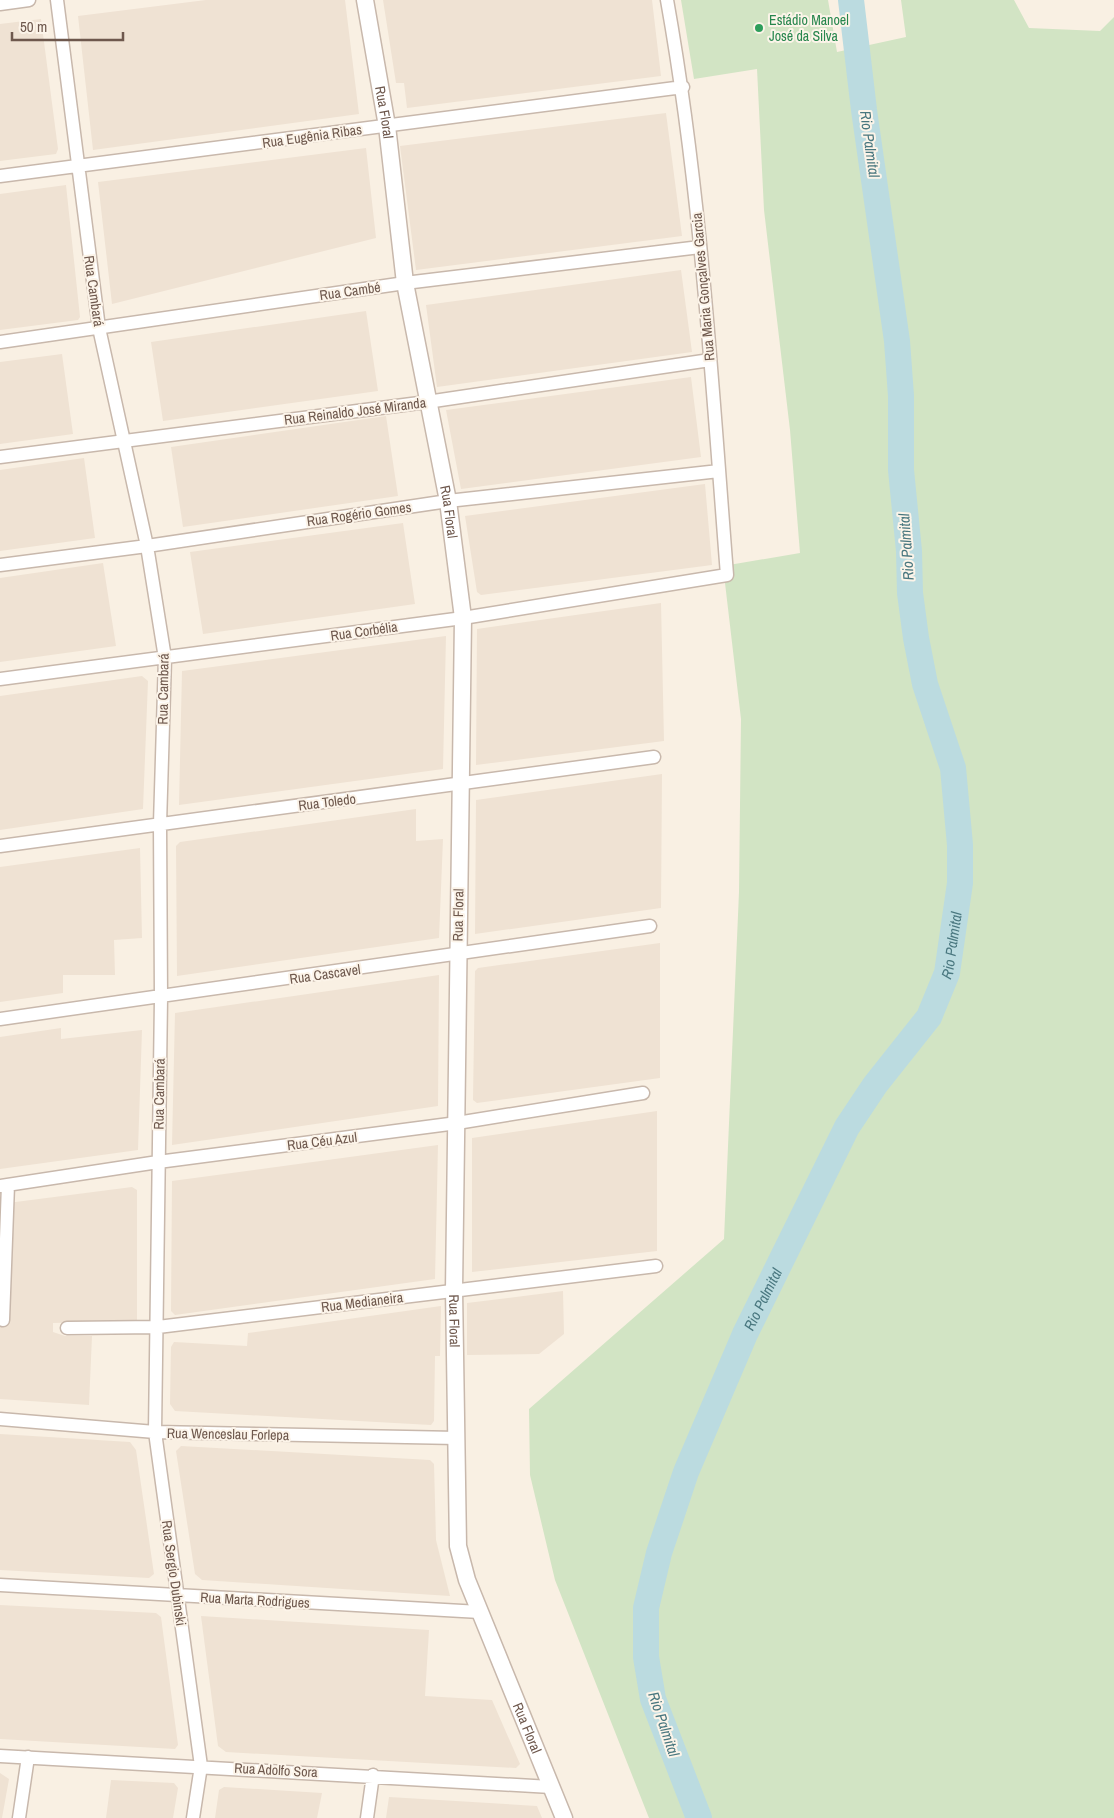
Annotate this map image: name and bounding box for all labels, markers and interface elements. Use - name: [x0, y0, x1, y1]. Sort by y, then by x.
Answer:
- scale bar: [12, 10, 124, 42]
- place label: Estádio Manoel José da Silva: [769, 11, 849, 45]
- text: 50 m: [20, 16, 47, 37]
- marker: Estádio Manoel José da Silva: [753, 22, 765, 34]
- street label: Rua Floral: [371, 85, 397, 140]
- water label: Rio Palmital: [855, 109, 885, 179]
- street label: Rua Eugênia Ribas: [261, 120, 363, 152]
- street label: Rua Maria Gonçalves Garcia: [688, 212, 718, 362]
- street label: Rua Cambará: [80, 254, 108, 328]
- street label: Rua Cambé: [318, 278, 382, 304]
- street label: Rua Reinaldo José Miranda: [283, 393, 428, 429]
- street label: Rua Floral: [436, 484, 462, 539]
- street label: Rua Rogério Gomes: [306, 498, 413, 530]
- water label: Rio Palmital: [893, 513, 919, 581]
- street label: Rua Corbélia: [329, 617, 399, 645]
- street label: Rua Cambará: [153, 653, 173, 725]
- street label: Rua Toledo: [297, 790, 357, 814]
- street label: Rua Floral: [449, 888, 467, 942]
- water label: Rio Palmital: [935, 910, 966, 982]
- street label: Rua Cascavel: [288, 960, 362, 988]
- street label: Rua Cambará: [149, 1058, 169, 1130]
- street label: Rua Céu Azul: [286, 1128, 358, 1154]
- water label: Rio Palmital: [738, 1264, 787, 1334]
- street label: Rua Medianeira: [320, 1288, 405, 1316]
- street label: Rua Floral: [445, 1294, 464, 1347]
- street label: Rua Wenceslau Forlepa: [167, 1424, 290, 1444]
- street label: Rua Sergio Dubinski: [158, 1519, 190, 1627]
- street label: Rua Marta Rodrigues: [200, 1588, 311, 1612]
- water label: Rio Palmital: [643, 1689, 685, 1759]
- street label: Rua Floral: [509, 1700, 546, 1756]
- street label: Rua Adolfo Sora: [234, 1759, 319, 1781]

